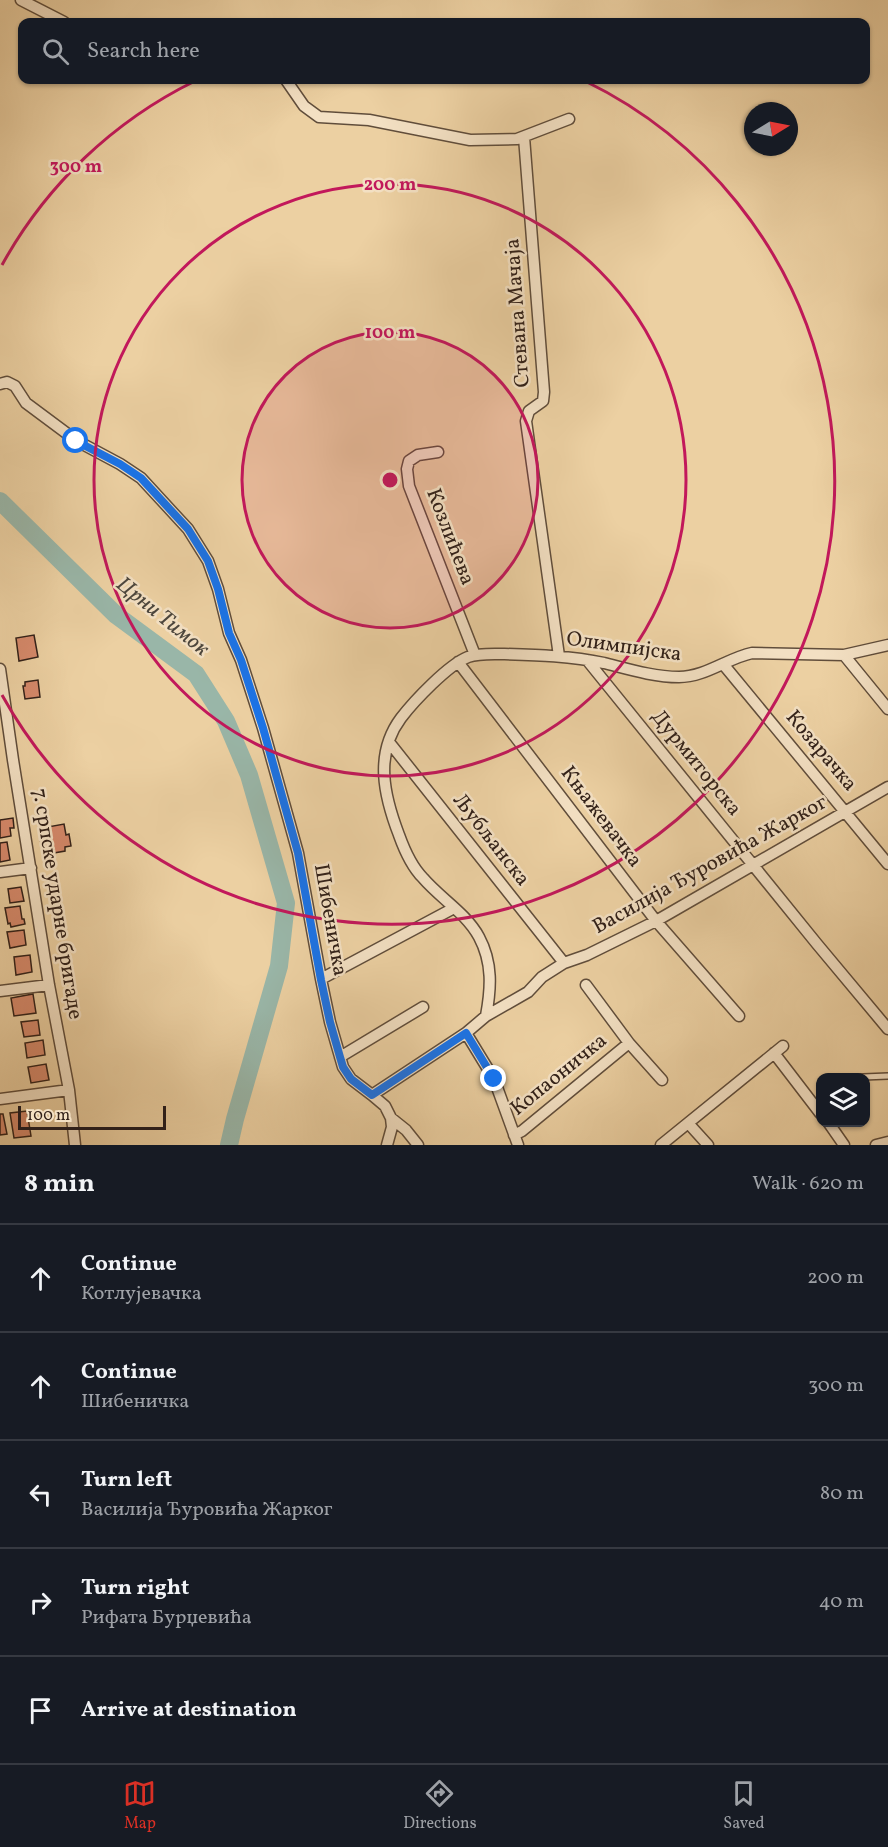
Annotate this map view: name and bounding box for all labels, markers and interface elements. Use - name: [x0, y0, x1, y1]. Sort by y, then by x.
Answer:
- search box: [18, 18, 870, 84]
- icon: search: [39, 35, 72, 68]
- text: Search here: [87, 36, 200, 67]
- north arrow: [744, 102, 798, 156]
- text: 300 m: [50, 155, 102, 180]
- text: 200 m: [364, 173, 416, 198]
- street label: Стевана Мачаја: [498, 238, 538, 388]
- text: 100 m: [365, 321, 415, 346]
- route start: [62, 427, 88, 453]
- centre of rings: [380, 470, 400, 490]
- street label: Козлићева: [418, 484, 482, 590]
- water label: Црни Тимок: [109, 570, 216, 665]
- street label: Олимпијска: [565, 625, 683, 669]
- street label: Дурмиторска: [644, 704, 748, 822]
- street label: Козарачка: [778, 704, 864, 798]
- street label: Књажевачка: [553, 760, 649, 874]
- street label: 7. српске ударне бригаде: [24, 786, 90, 1022]
- street label: Љубљанска: [445, 787, 537, 893]
- street label: Василија Ђуровића Жарког: [587, 788, 833, 942]
- street label: Шибеничка: [306, 862, 354, 978]
- street label: Копаоничка: [504, 1027, 614, 1123]
- route end: [480, 1065, 506, 1091]
- map controls: [816, 1073, 870, 1127]
- button: layers: [816, 1073, 870, 1127]
- scale bar: [18, 1103, 166, 1130]
- text: 100 m: [27, 1105, 70, 1127]
- text: 8 min: [24, 1166, 95, 1202]
- text: Walk · 620 m: [752, 1170, 864, 1198]
- text: Continue: [81, 1249, 177, 1280]
- icon: ahead: [24, 1262, 57, 1295]
- text: 200 m: [807, 1264, 864, 1292]
- text: Котлујевачка: [81, 1280, 202, 1308]
- text: Continue: [81, 1357, 177, 1388]
- icon: ahead: [24, 1370, 57, 1403]
- text: 300 m: [808, 1372, 864, 1400]
- text: Шибеничка: [81, 1388, 189, 1416]
- text: Turn left: [81, 1465, 172, 1496]
- icon: left: [24, 1478, 57, 1511]
- text: 80 m: [820, 1480, 864, 1508]
- text: Василија Ђуровића Жарког: [81, 1496, 333, 1524]
- text: Turn right: [81, 1573, 189, 1604]
- icon: right: [24, 1586, 57, 1619]
- text: 40 m: [819, 1588, 864, 1616]
- text: Рифата Бурџевића: [81, 1604, 252, 1632]
- icon: arrive: [24, 1694, 57, 1727]
- text: Arrive at destination: [81, 1695, 297, 1726]
- tab: Map: [123, 1777, 156, 1835]
- tab: Directions: [403, 1777, 477, 1835]
- tab: Saved: [723, 1777, 765, 1835]

